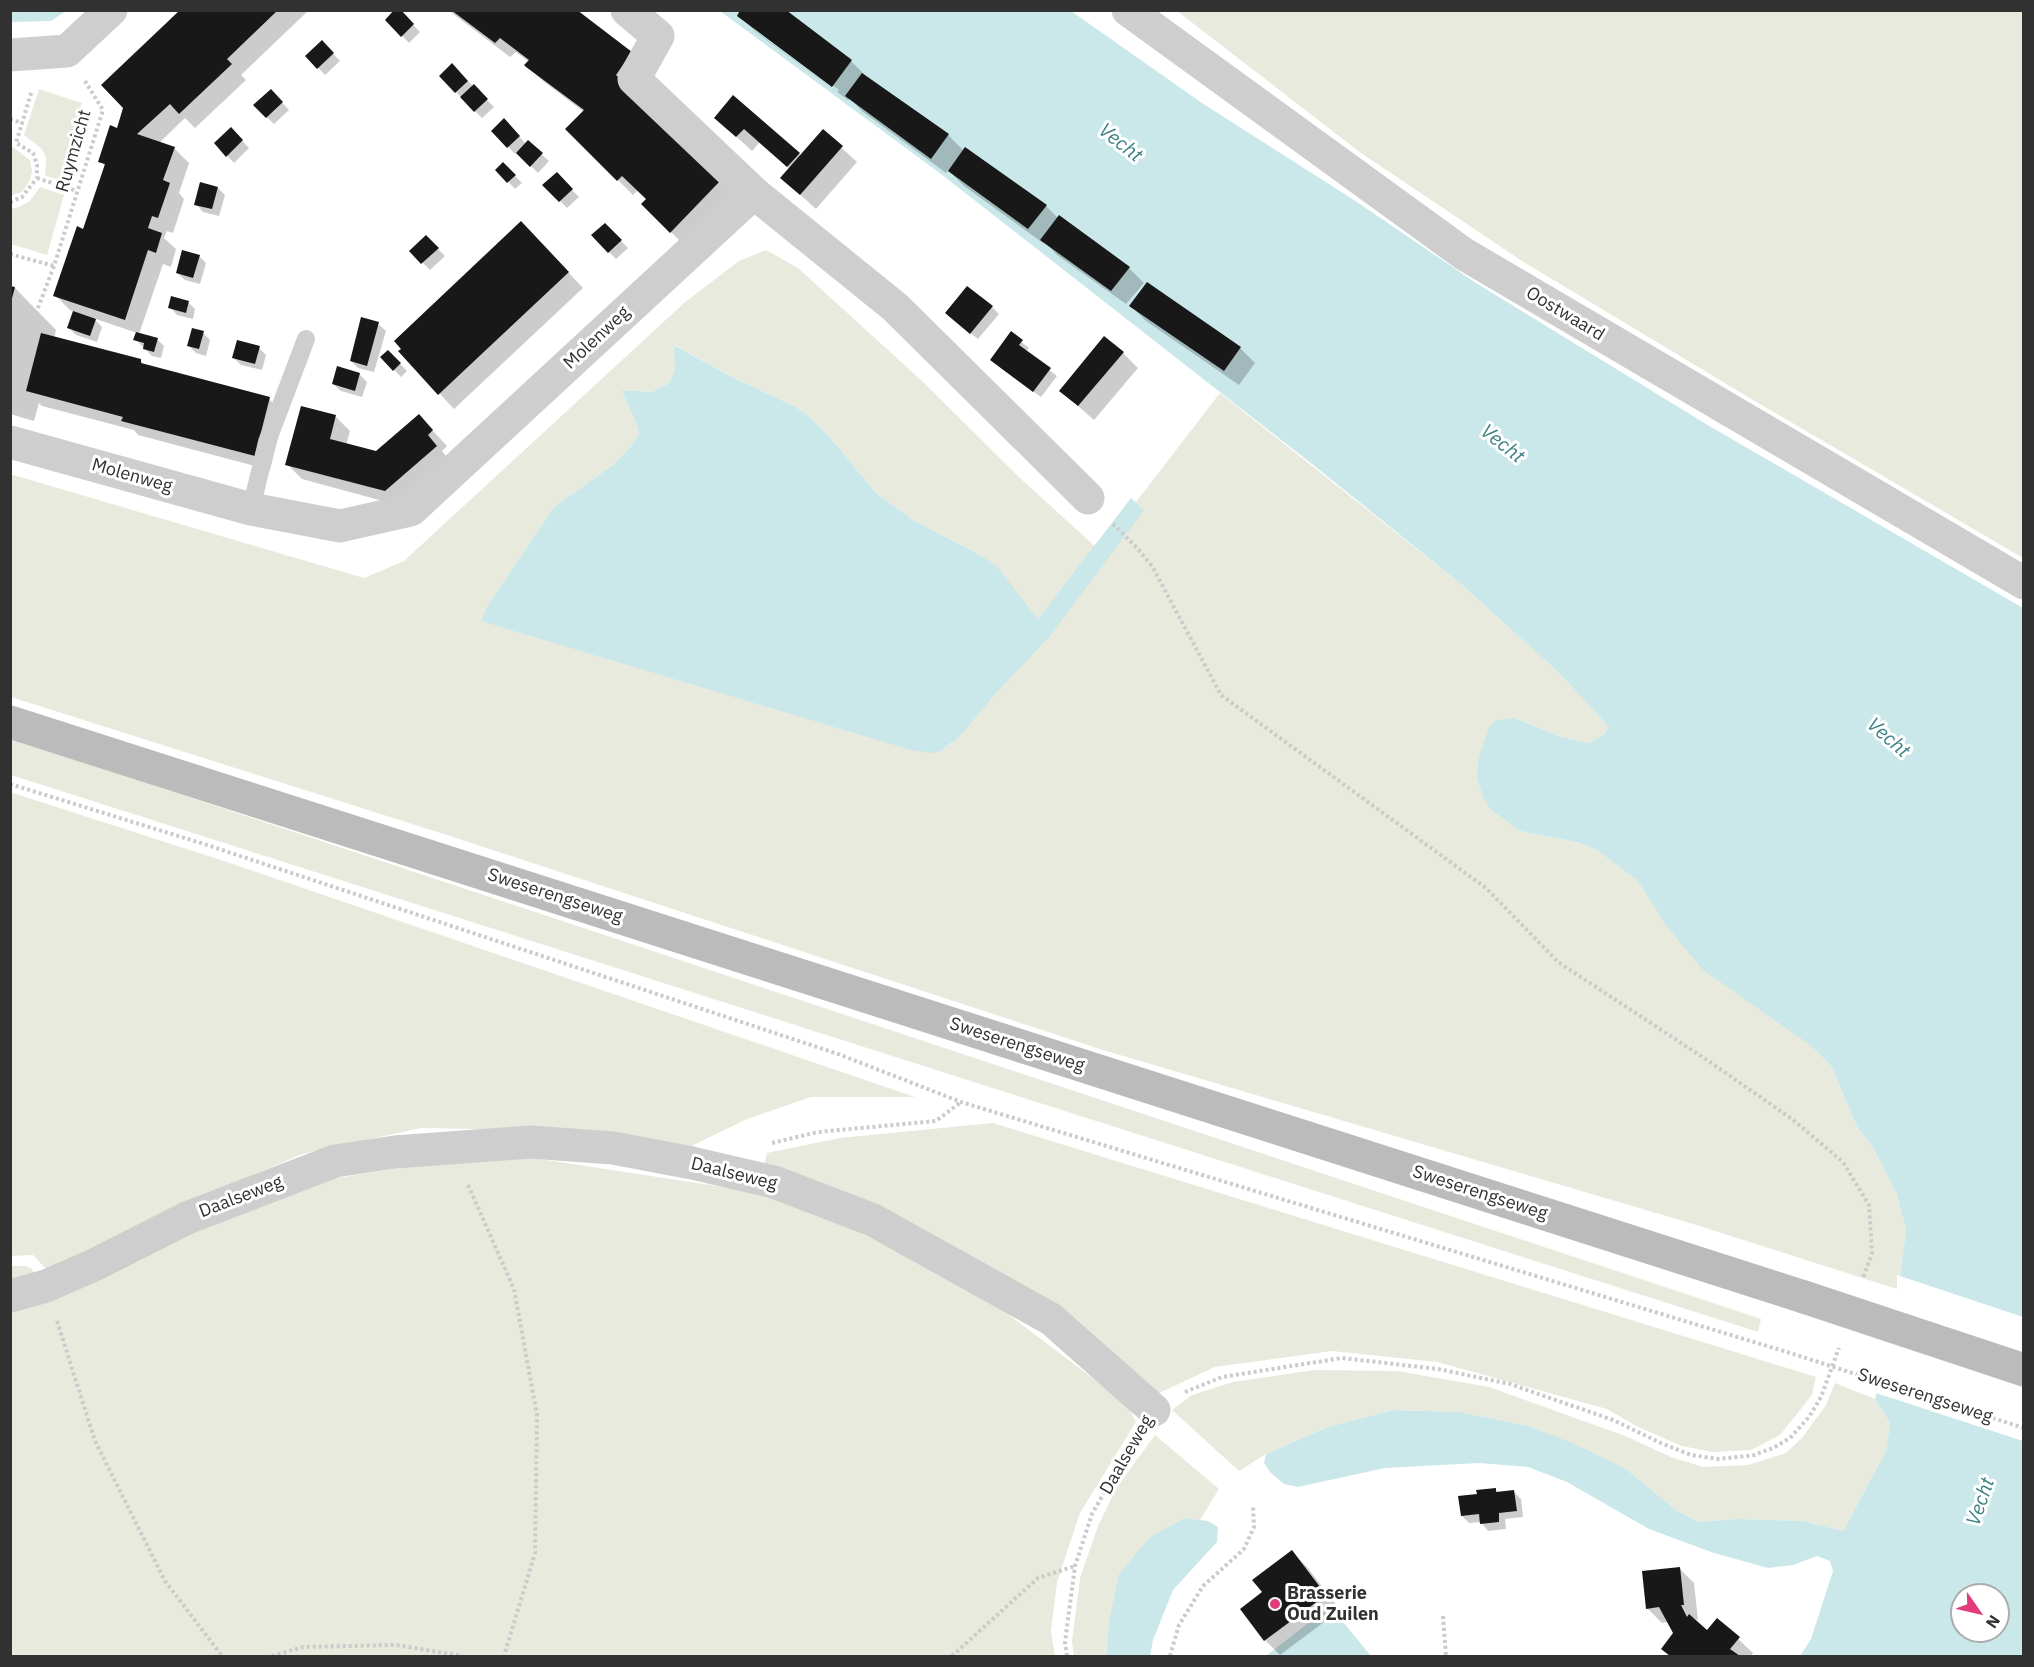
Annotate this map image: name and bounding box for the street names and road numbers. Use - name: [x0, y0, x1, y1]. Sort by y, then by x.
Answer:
- street label: Ruymzicht: [52, 107, 96, 195]
- street label: Oostwaard: [1522, 282, 1608, 346]
- street label: Molenweg: [559, 302, 635, 374]
- street label: Molenweg: [89, 454, 175, 498]
- street label: Sweserengseweg: [485, 864, 625, 928]
- street label: Sweserengseweg: [947, 1013, 1087, 1077]
- street label: Daalseweg: [689, 1153, 779, 1195]
- street label: Sweserengseweg: [1410, 1161, 1550, 1225]
- street label: Daalseweg: [196, 1171, 286, 1223]
- street label: Sweserengseweg: [1855, 1364, 1995, 1428]
- street label: Daalseweg: [1096, 1412, 1158, 1498]

